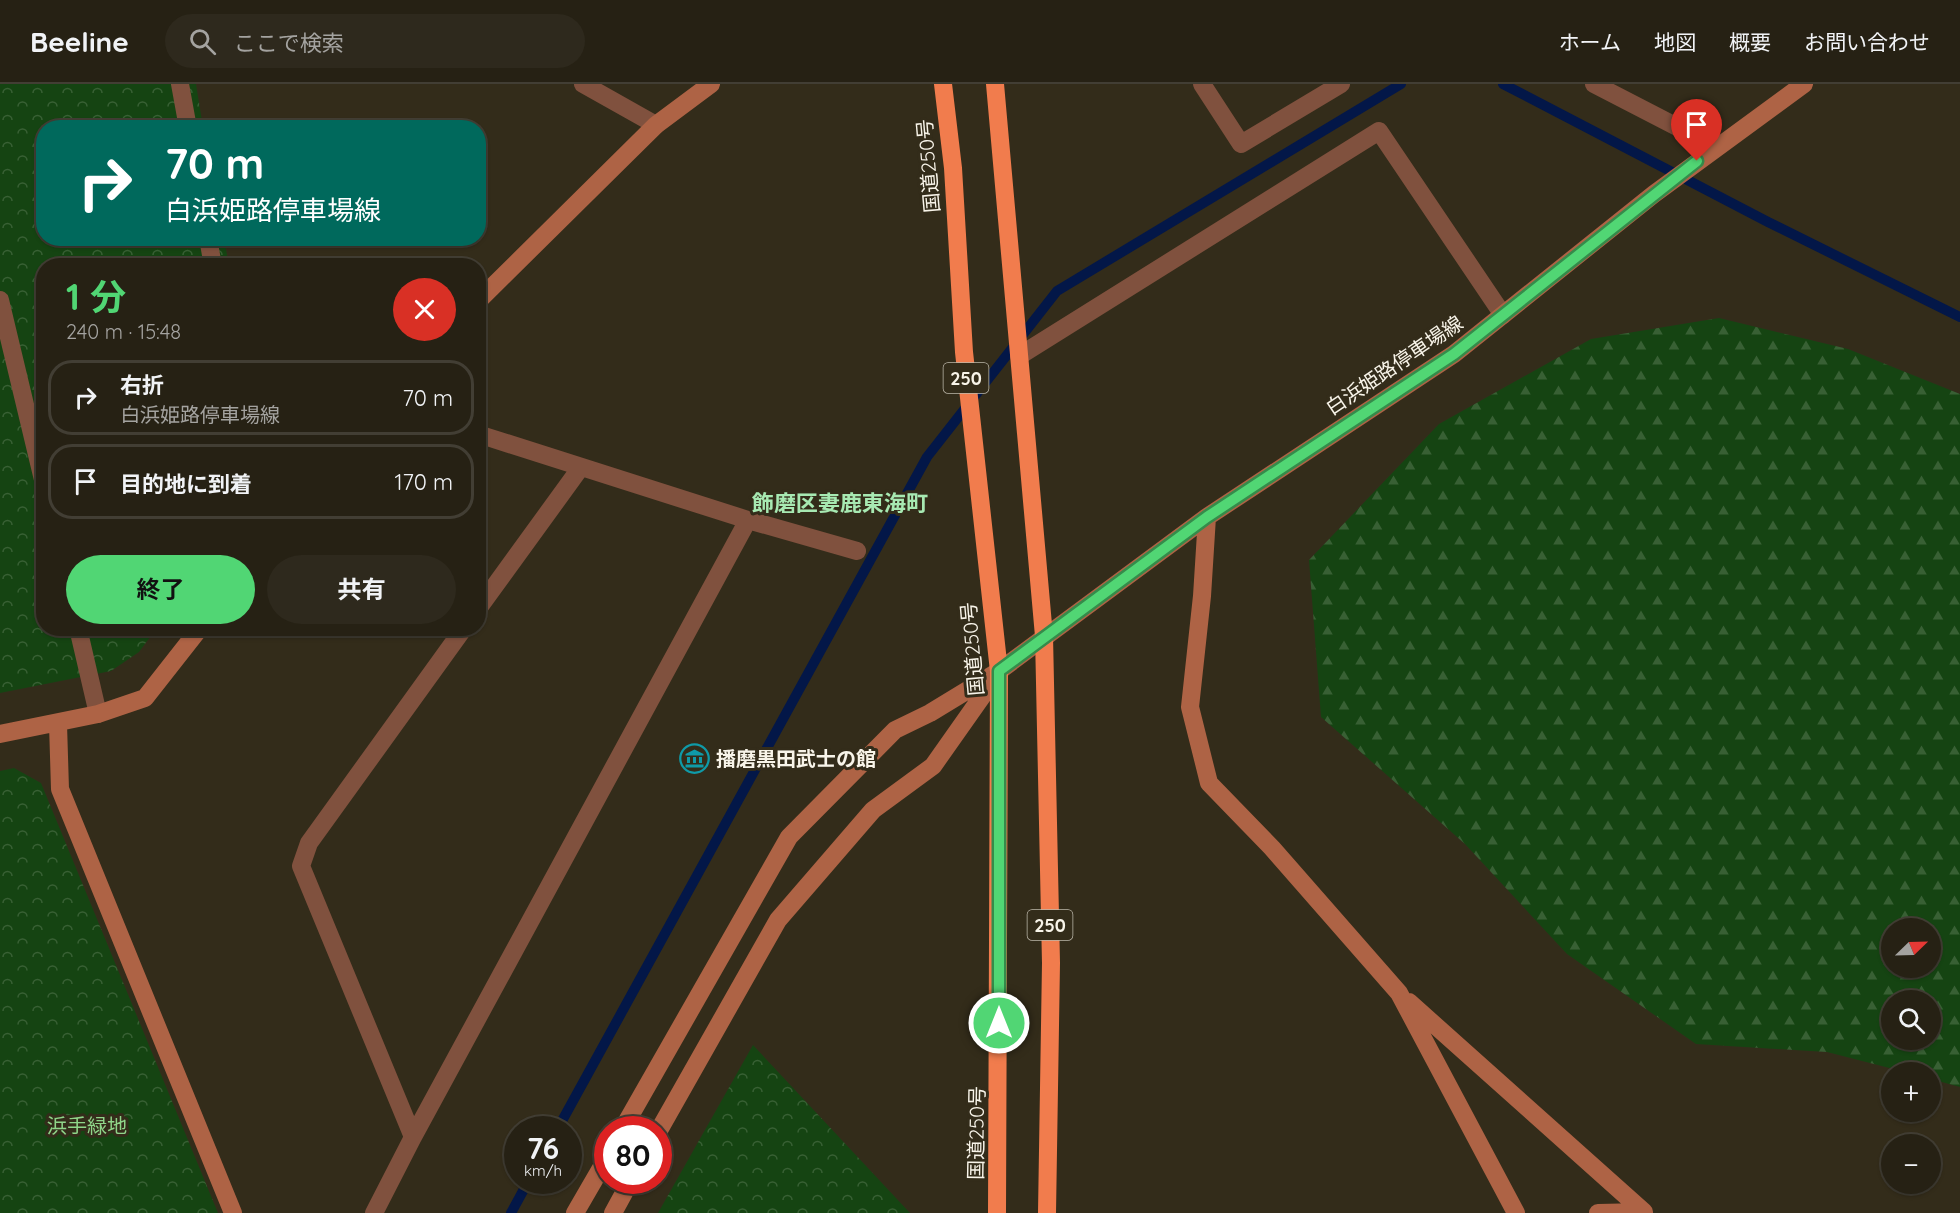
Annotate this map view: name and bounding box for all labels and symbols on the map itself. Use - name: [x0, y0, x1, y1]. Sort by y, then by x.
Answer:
- pin: [1671, 99, 1722, 161]
- street label: 国道250号: [911, 118, 945, 214]
- street label: 白浜姫路停車場線: [1321, 310, 1467, 420]
- road number: 250: [944, 363, 988, 393]
- district label: 飾磨区妻鹿東海町: [752, 489, 928, 517]
- street label: 国道250号: [955, 601, 989, 697]
- museum icon: 播磨黒田武士の館: [679, 742, 711, 774]
- place label: 播磨黒田武士の館: [716, 746, 876, 771]
- road number: 250: [1028, 910, 1072, 940]
- north arrow: [1881, 918, 1941, 978]
- position arrow: [967, 991, 1031, 1055]
- street label: 国道250号: [963, 1086, 989, 1180]
- park label: 浜手緑地: [47, 1113, 127, 1138]
- speed limit sign: 80: [594, 1116, 672, 1194]

